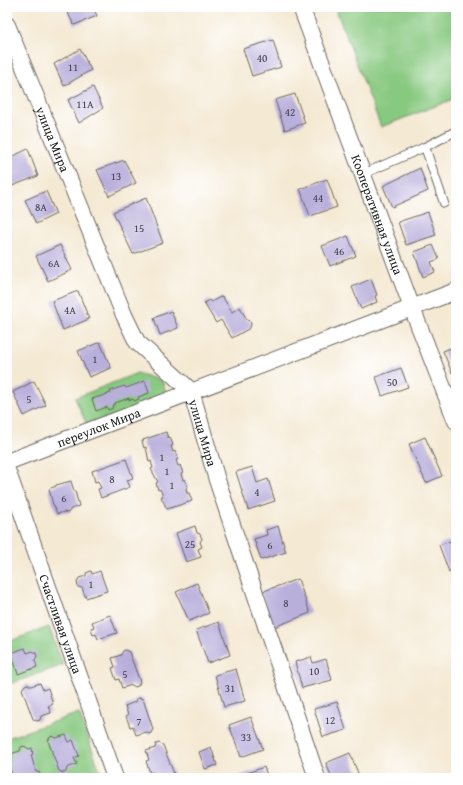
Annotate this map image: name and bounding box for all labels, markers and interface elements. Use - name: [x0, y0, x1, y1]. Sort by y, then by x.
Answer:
- house number: 40: [257, 50, 267, 66]
- house number: 11: [68, 59, 78, 75]
- house number: 11А: [76, 96, 94, 112]
- street label: улица Мира: [31, 103, 75, 175]
- house number: 42: [285, 104, 295, 120]
- street label: Кооперативная улица: [347, 152, 409, 278]
- house number: 13: [111, 168, 121, 184]
- house number: 44: [313, 190, 323, 206]
- house number: 8А: [35, 199, 47, 215]
- house number: 15: [134, 220, 144, 236]
- house number: 46: [334, 243, 344, 259]
- house number: 6А: [48, 255, 60, 271]
- house number: 4А: [64, 302, 76, 318]
- house number: 1: [92, 351, 98, 367]
- house number: 50: [387, 374, 397, 390]
- house number: 5: [26, 391, 32, 407]
- street label: улица Мира: [184, 396, 222, 469]
- street label: переулок Мира: [54, 402, 144, 452]
- house number: 1: [159, 449, 165, 465]
- house number: 1: [164, 463, 170, 479]
- house number: 8: [109, 471, 115, 487]
- house number: 1: [169, 477, 175, 493]
- house number: 4: [254, 484, 260, 500]
- house number: 6: [61, 490, 67, 506]
- house number: 25: [185, 536, 195, 552]
- house number: 6: [267, 537, 273, 553]
- street label: Счастливая улица: [35, 571, 87, 677]
- house number: 1: [88, 576, 94, 592]
- house number: 8: [283, 595, 289, 611]
- house number: 10: [309, 663, 319, 679]
- house number: 5: [122, 666, 128, 682]
- house number: 31: [225, 680, 235, 696]
- house number: 12: [325, 712, 335, 728]
- house number: 7: [136, 713, 142, 729]
- house number: 33: [241, 729, 251, 745]

